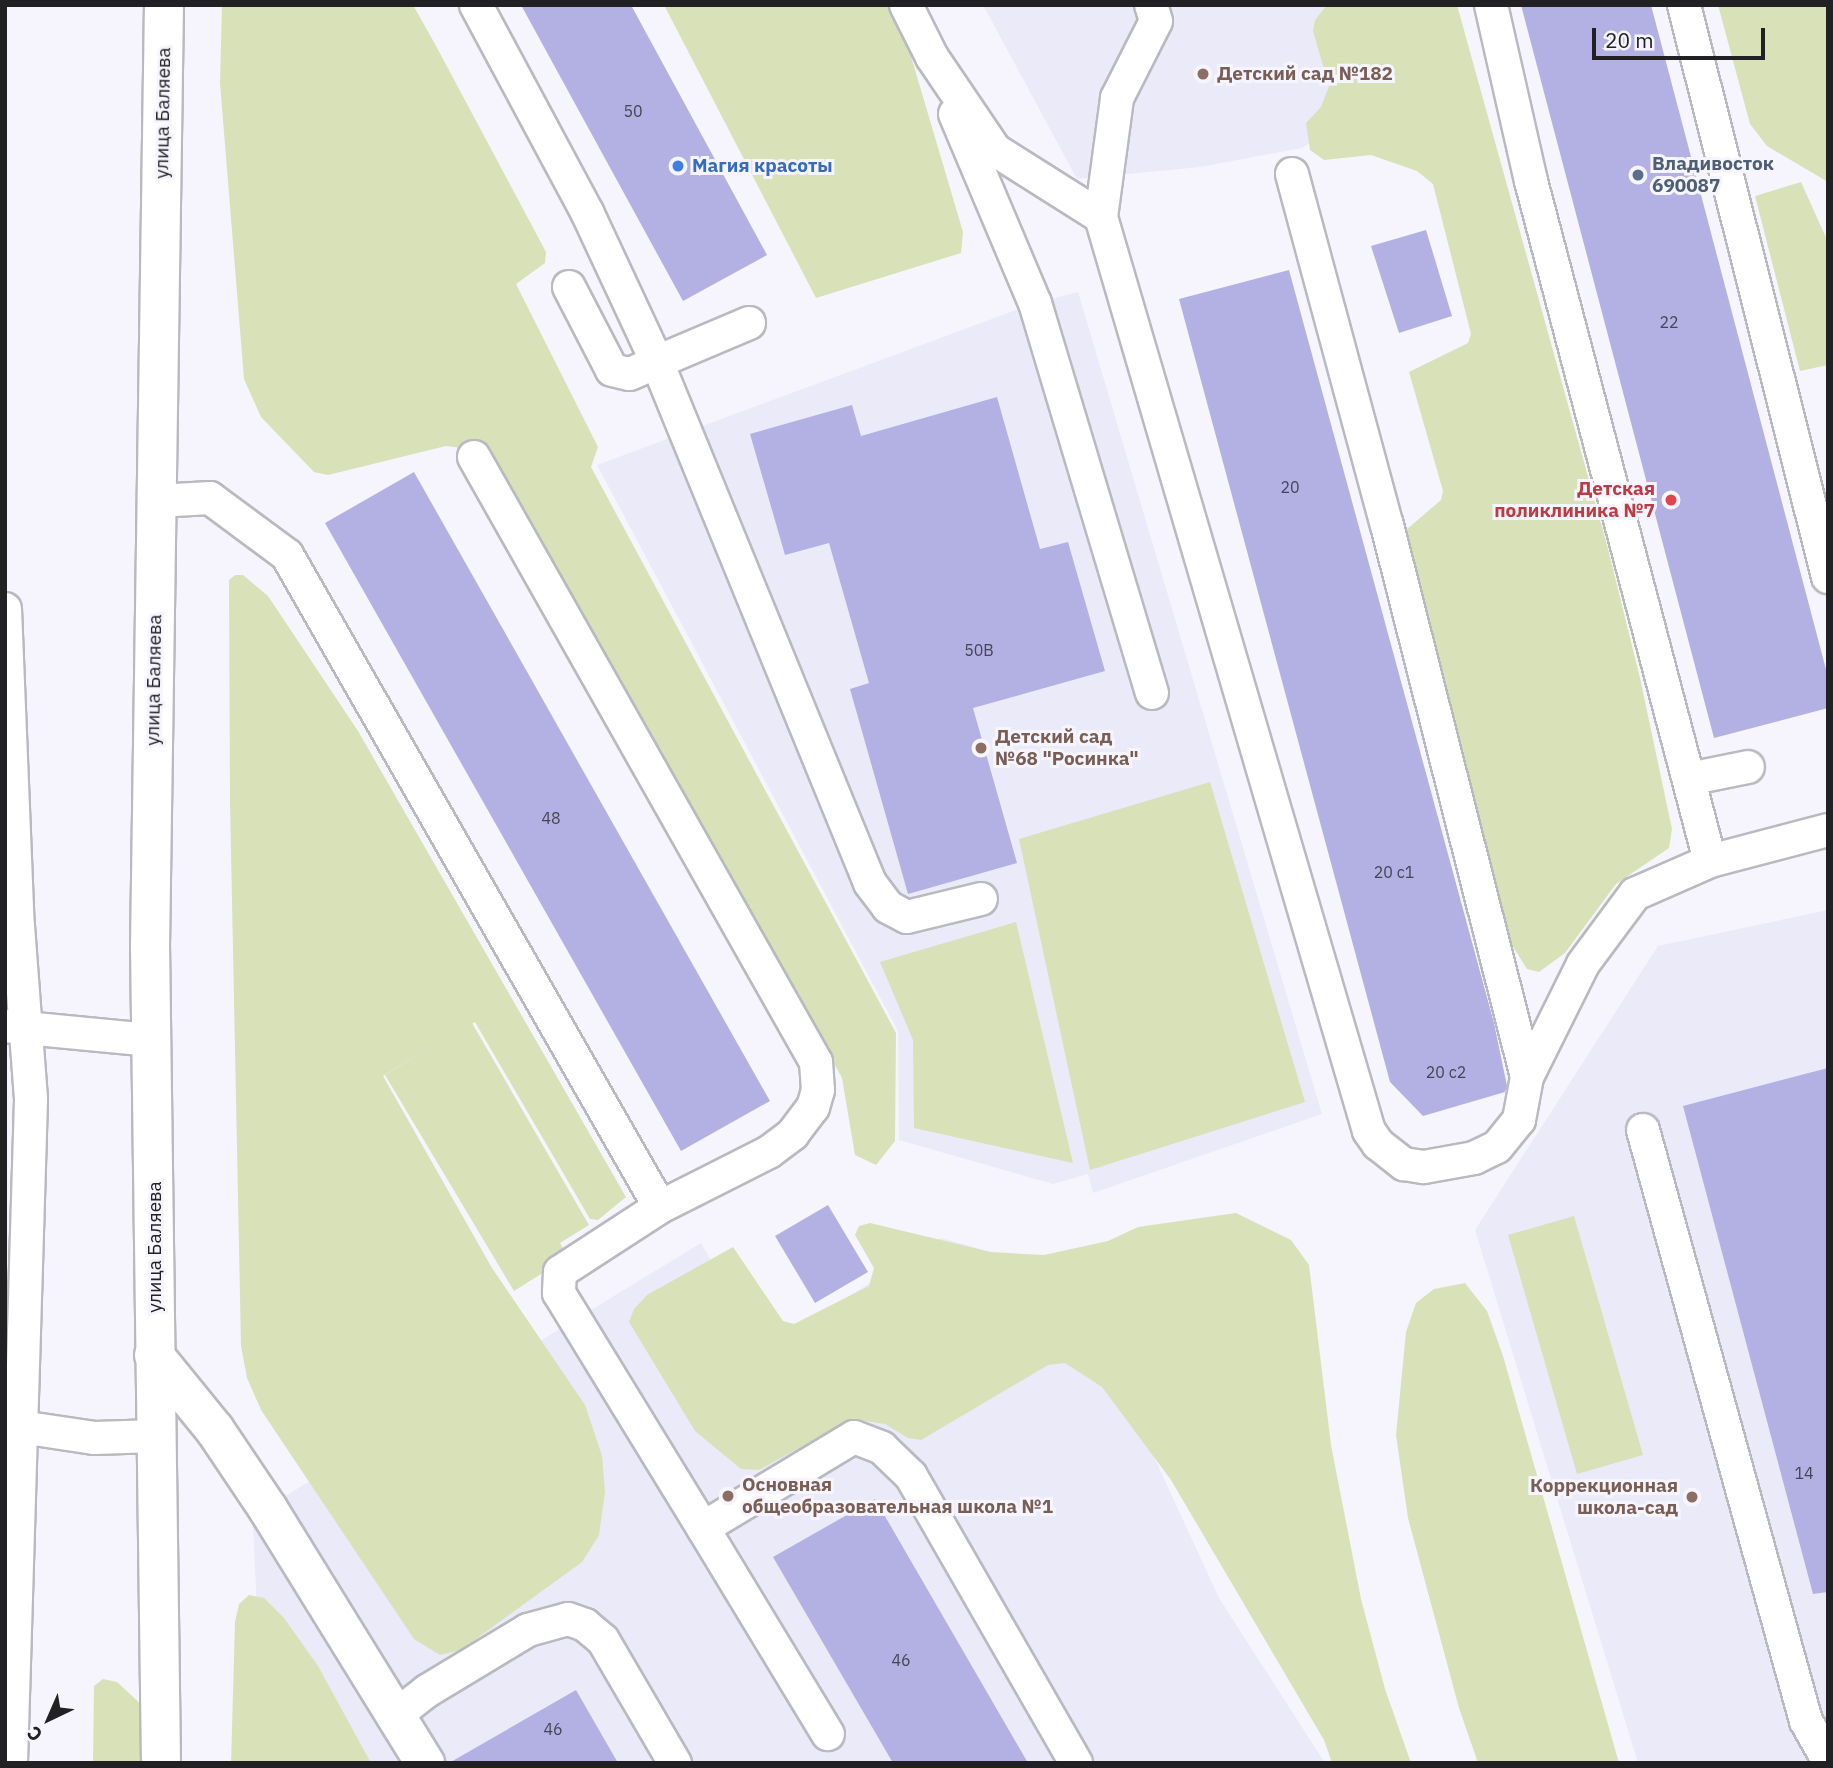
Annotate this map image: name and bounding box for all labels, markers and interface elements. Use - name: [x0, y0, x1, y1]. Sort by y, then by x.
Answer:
- scale bar: [1595, 14, 1768, 58]
- text: 20 m: [1605, 26, 1654, 54]
- street label: улица Баляева: [150, 47, 176, 179]
- place label: Детский сад №182: [1217, 63, 1393, 85]
- marker: Детский сад №182: [1195, 66, 1211, 82]
- house number: 50: [623, 101, 643, 121]
- place label: Владивосток 690087: [1652, 153, 1774, 197]
- place label: Магия красоты: [692, 155, 833, 177]
- marker: Магия красоты: [670, 158, 686, 174]
- marker: Владивосток 690087: [1630, 167, 1646, 183]
- house number: 22: [1659, 312, 1679, 332]
- house number: 20: [1280, 477, 1300, 497]
- place label: Детская поликлиника №7: [1494, 478, 1655, 522]
- marker: Детская поликлиника №7: [1661, 490, 1681, 510]
- street label: улица Баляева: [141, 614, 167, 746]
- house number: 50В: [964, 640, 994, 660]
- place label: Детский сад №68 "Росинка": [995, 726, 1139, 770]
- marker: Детский сад №68 "Росинка": [973, 740, 989, 756]
- house number: 48: [541, 808, 561, 828]
- house number: 20 с1: [1374, 862, 1414, 882]
- house number: 20 с2: [1426, 1062, 1466, 1082]
- street label: улица Баляева: [144, 1181, 166, 1313]
- house number: 14: [1794, 1463, 1814, 1483]
- place label: Основная общеобразовательная школа №1: [742, 1474, 1053, 1518]
- place label: Коррекционная школа-сад: [1530, 1475, 1678, 1519]
- marker: Основная общеобразовательная школа №1: [720, 1488, 736, 1504]
- marker: Коррекционная школа-сад: [1684, 1489, 1700, 1505]
- house number: 46: [891, 1650, 911, 1670]
- north arrow: [14, 1684, 84, 1754]
- house number: 46: [543, 1719, 563, 1739]
- text: С: [22, 1721, 47, 1747]

